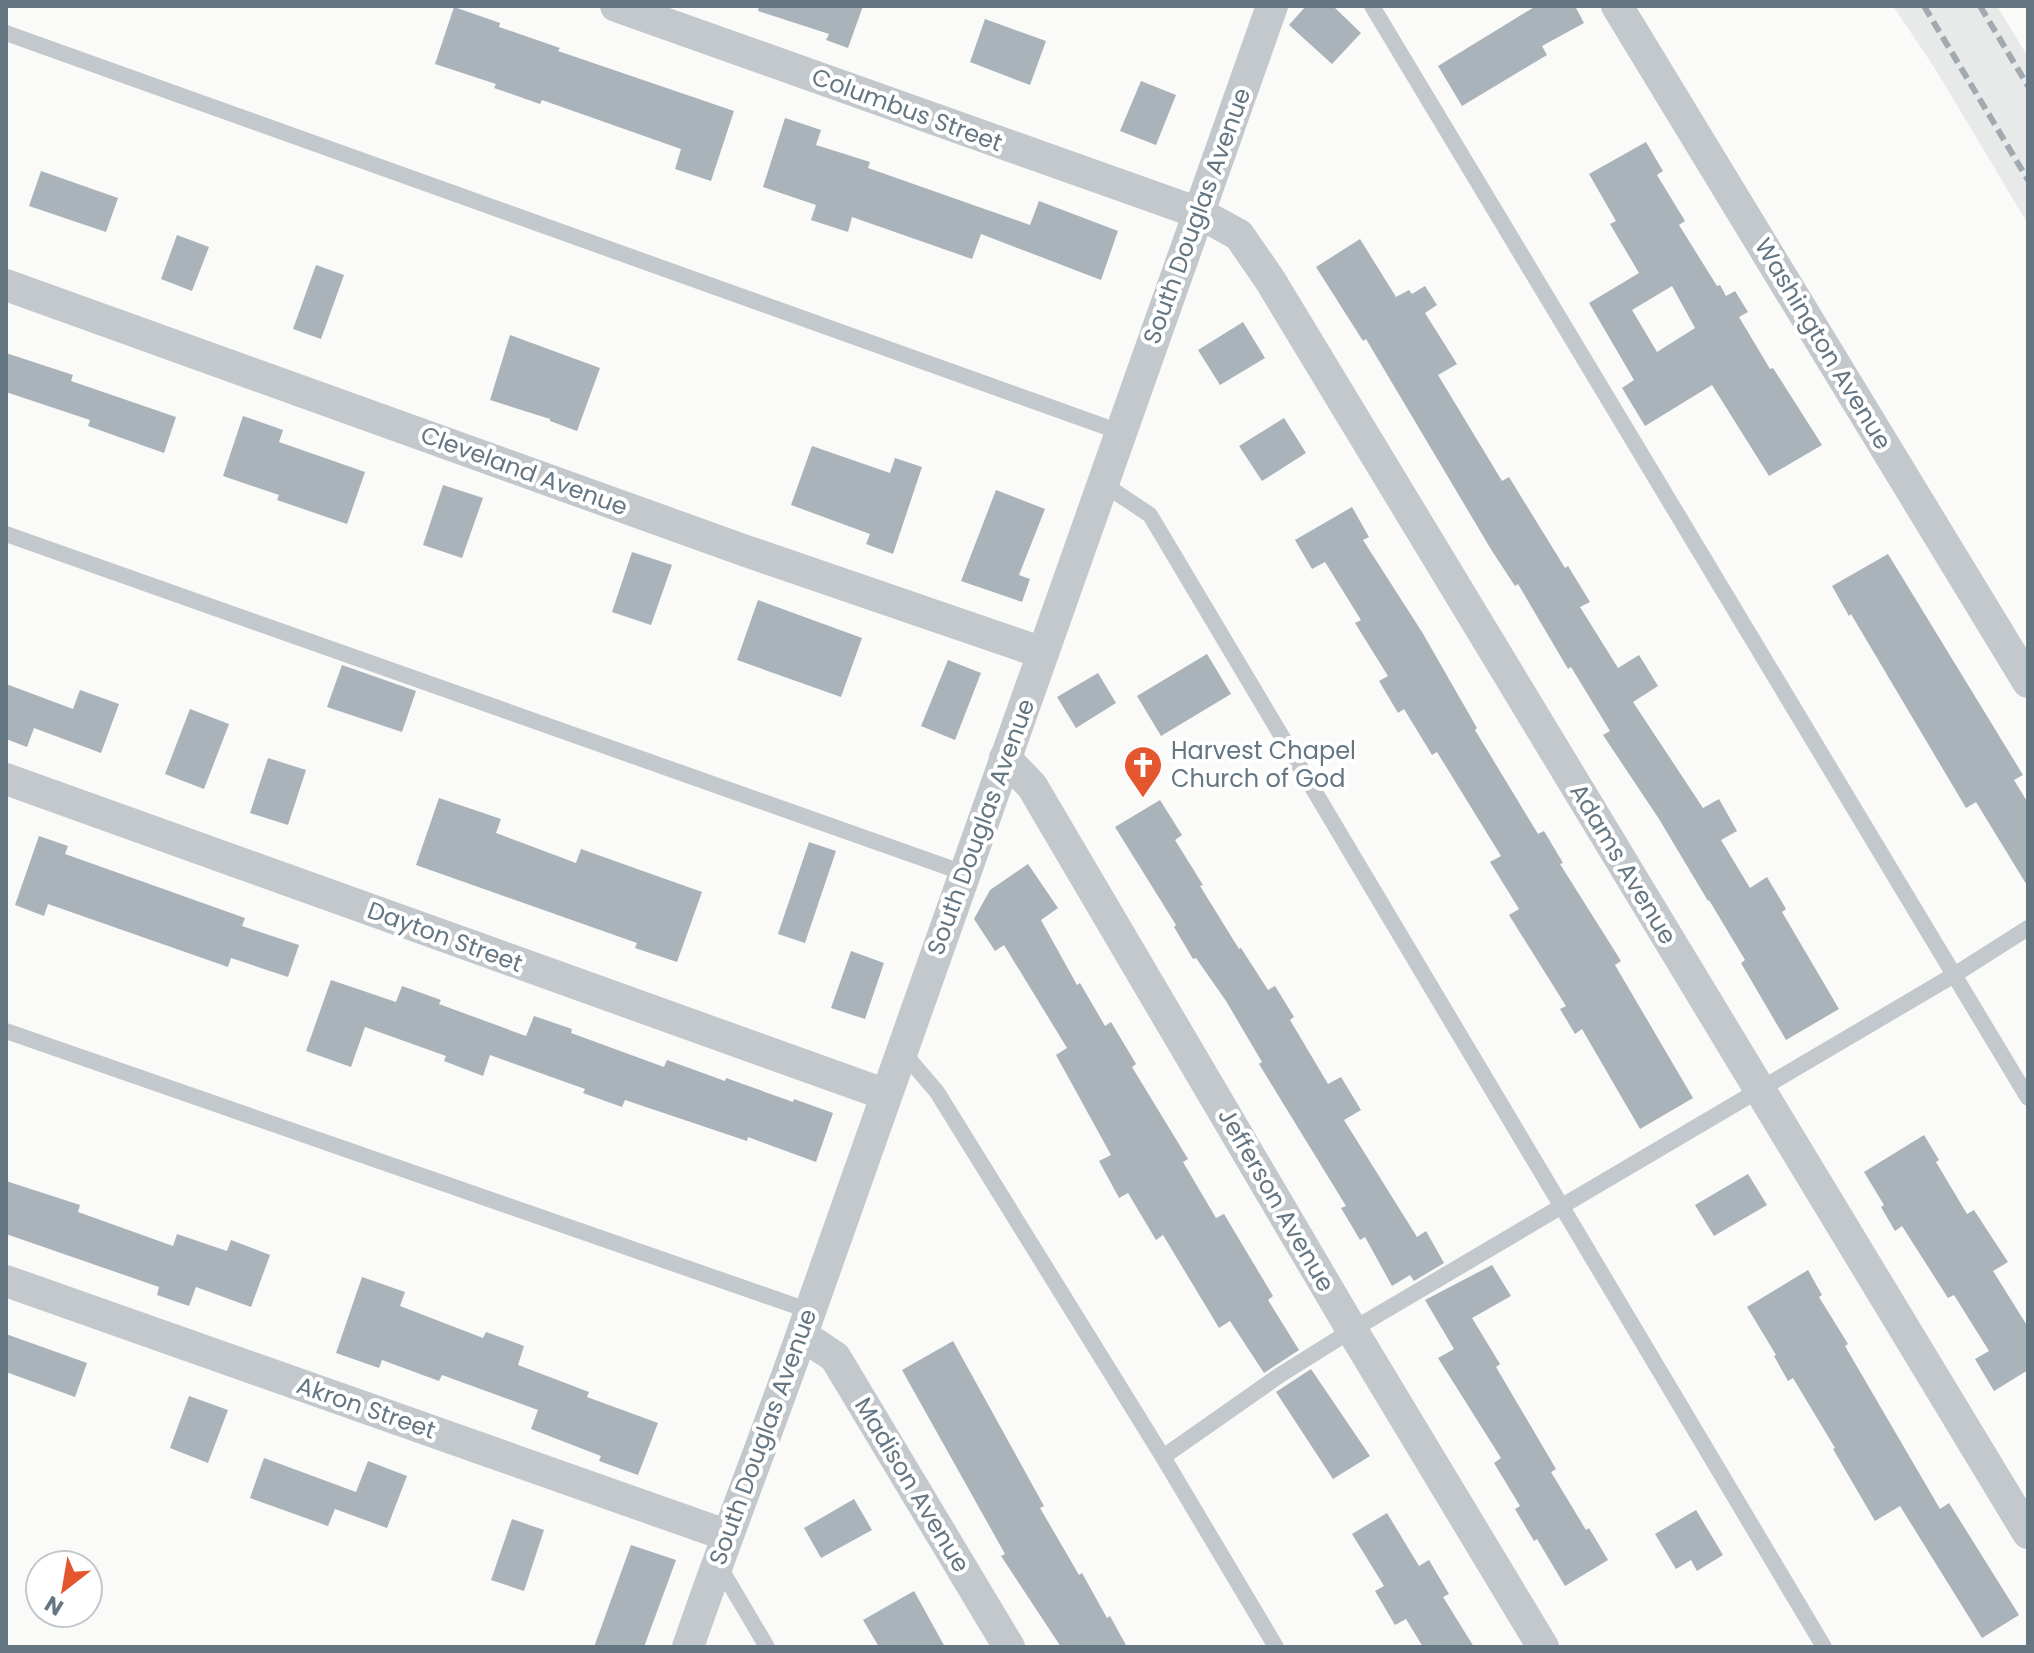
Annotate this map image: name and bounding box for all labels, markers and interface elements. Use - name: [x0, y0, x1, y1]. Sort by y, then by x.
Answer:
- street label: Columbus Street: [807, 60, 1007, 159]
- street label: South Douglas Avenue: [1135, 83, 1258, 349]
- street label: Washington Avenue: [1747, 232, 1900, 456]
- street label: Cleveland Avenue: [416, 418, 632, 523]
- street label: South Douglas Avenue: [919, 694, 1042, 960]
- place label: Harvest Chapel Church of God: [1171, 734, 1356, 795]
- church icon: Harvest Chapel Church of God: [1122, 744, 1164, 799]
- street label: Adams Avenue: [1562, 777, 1685, 950]
- street label: Dayton Street: [363, 893, 527, 980]
- street label: Jefferson Avenue: [1210, 1102, 1342, 1298]
- street label: South Douglas Avenue: [701, 1304, 824, 1570]
- street label: Akron Street: [292, 1368, 440, 1447]
- street label: Madison Avenue: [847, 1391, 978, 1578]
- north arrow: [24, 1549, 104, 1629]
- text: N: [39, 1588, 69, 1623]

